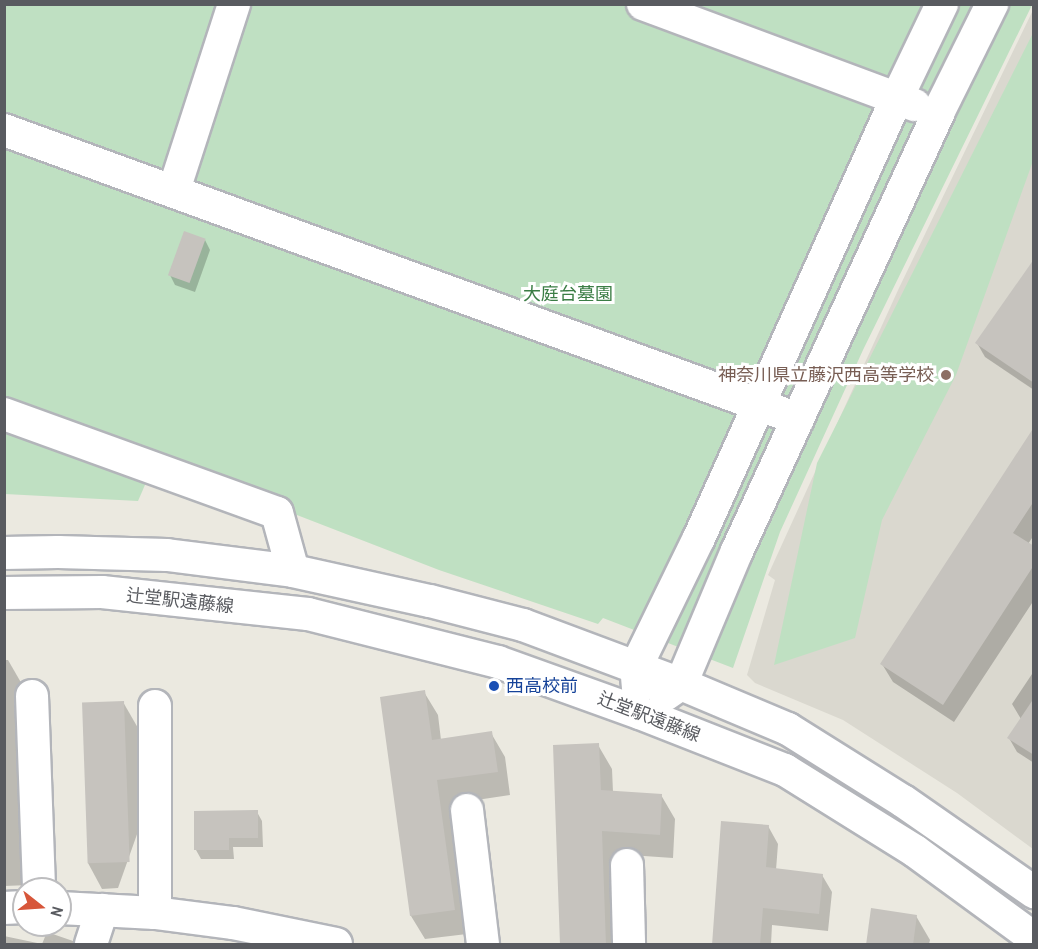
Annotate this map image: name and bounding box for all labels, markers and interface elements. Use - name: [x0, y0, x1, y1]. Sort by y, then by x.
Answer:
- park label: 大庭台墓園: [523, 283, 613, 305]
- place label: 神奈川県立藤沢西高等学校: [718, 364, 934, 386]
- marker: 神奈川県立藤沢西高等学校: [939, 368, 953, 382]
- street label: 辻堂駅遠藤線: [125, 585, 235, 617]
- place label: 西高校前: [506, 675, 578, 697]
- marker: 西高校前: [487, 679, 501, 693]
- street label: 辻堂駅遠藤線: [595, 688, 703, 746]
- north arrow: [12, 877, 72, 937]
- text: N: [45, 904, 69, 919]

